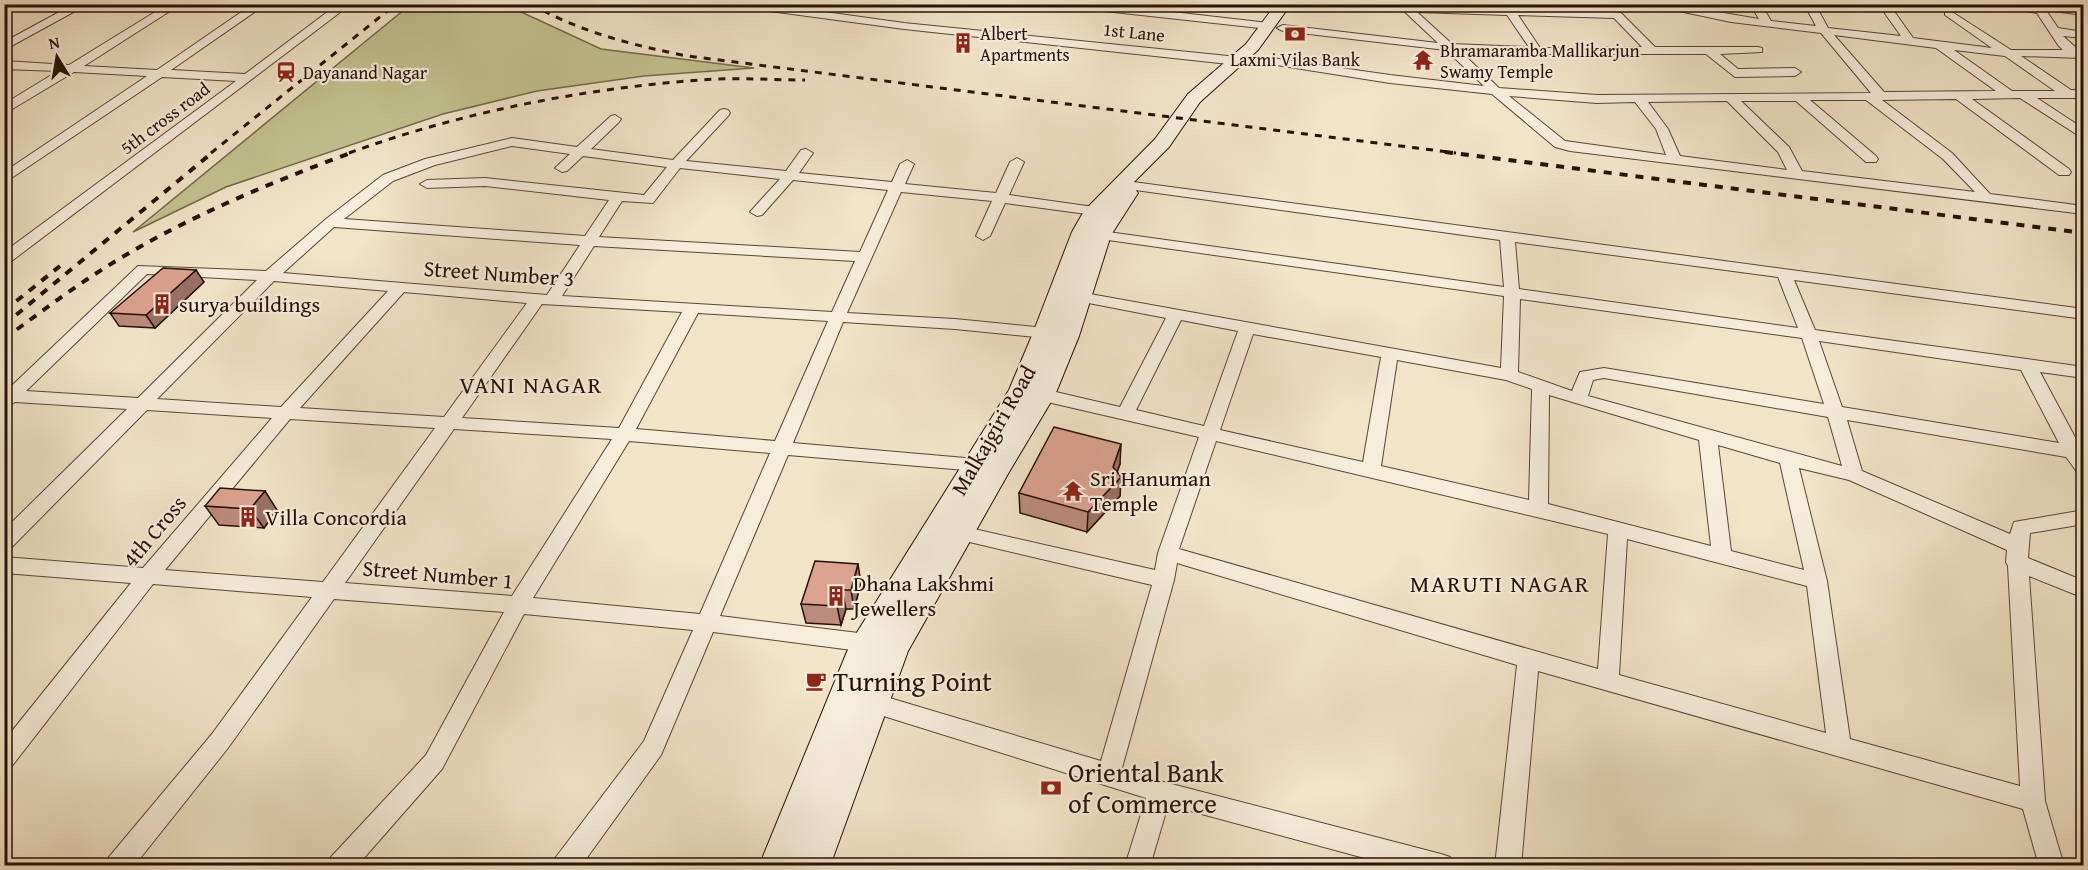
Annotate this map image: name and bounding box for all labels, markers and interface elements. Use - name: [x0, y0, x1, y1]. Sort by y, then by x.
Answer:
- street label: 1st Lane: [1102, 15, 1166, 49]
- place label: Albert Apartments: [980, 20, 1070, 68]
- bank icon: Laxmi Vilas Bank: [1283, 22, 1307, 46]
- north arrow: [27, 27, 87, 87]
- text: N: [47, 29, 62, 55]
- building icon: Albert Apartments: [951, 31, 975, 55]
- place label: Bhramaramba Mallikarjun Swamy Temple: [1440, 37, 1640, 85]
- place label: Laxmi Vilas Bank: [1230, 46, 1361, 73]
- temple icon: Bhramaramba Mallikarjun Swamy Temple: [1411, 48, 1435, 72]
- place label: Dayanand Nagar: [303, 59, 428, 86]
- station icon: Dayanand Nagar: [274, 60, 298, 84]
- street label: 5th cross road: [115, 75, 216, 161]
- street label: Street Number 3: [423, 252, 575, 294]
- place label: surya buildings: [179, 288, 320, 320]
- building icon: surya buildings: [150, 292, 174, 316]
- street label: Malkajgiri Road: [943, 359, 1043, 501]
- district label: VANI NAGAR: [459, 367, 603, 402]
- place label: Sri Hanuman Temple: [1090, 462, 1211, 519]
- temple icon: Sri Hanuman Temple: [1061, 479, 1085, 503]
- street label: 4th Cross: [114, 488, 194, 574]
- place label: Villa Concordia: [265, 501, 407, 533]
- building icon: Villa Concordia: [236, 505, 260, 529]
- street label: Street Number 1: [361, 551, 515, 597]
- district label: MARUTI NAGAR: [1410, 566, 1590, 601]
- place label: Dhana Lakshmi Jewellers: [850, 567, 994, 624]
- building icon: Dhana Lakshmi Jewellers: [824, 584, 848, 608]
- place label: Turning Point: [833, 661, 992, 701]
- cafe icon: Turning Point: [804, 669, 828, 693]
- place label: Oriental Bank of Commerce: [1068, 752, 1224, 823]
- bank icon: Oriental Bank of Commerce: [1039, 776, 1063, 800]

